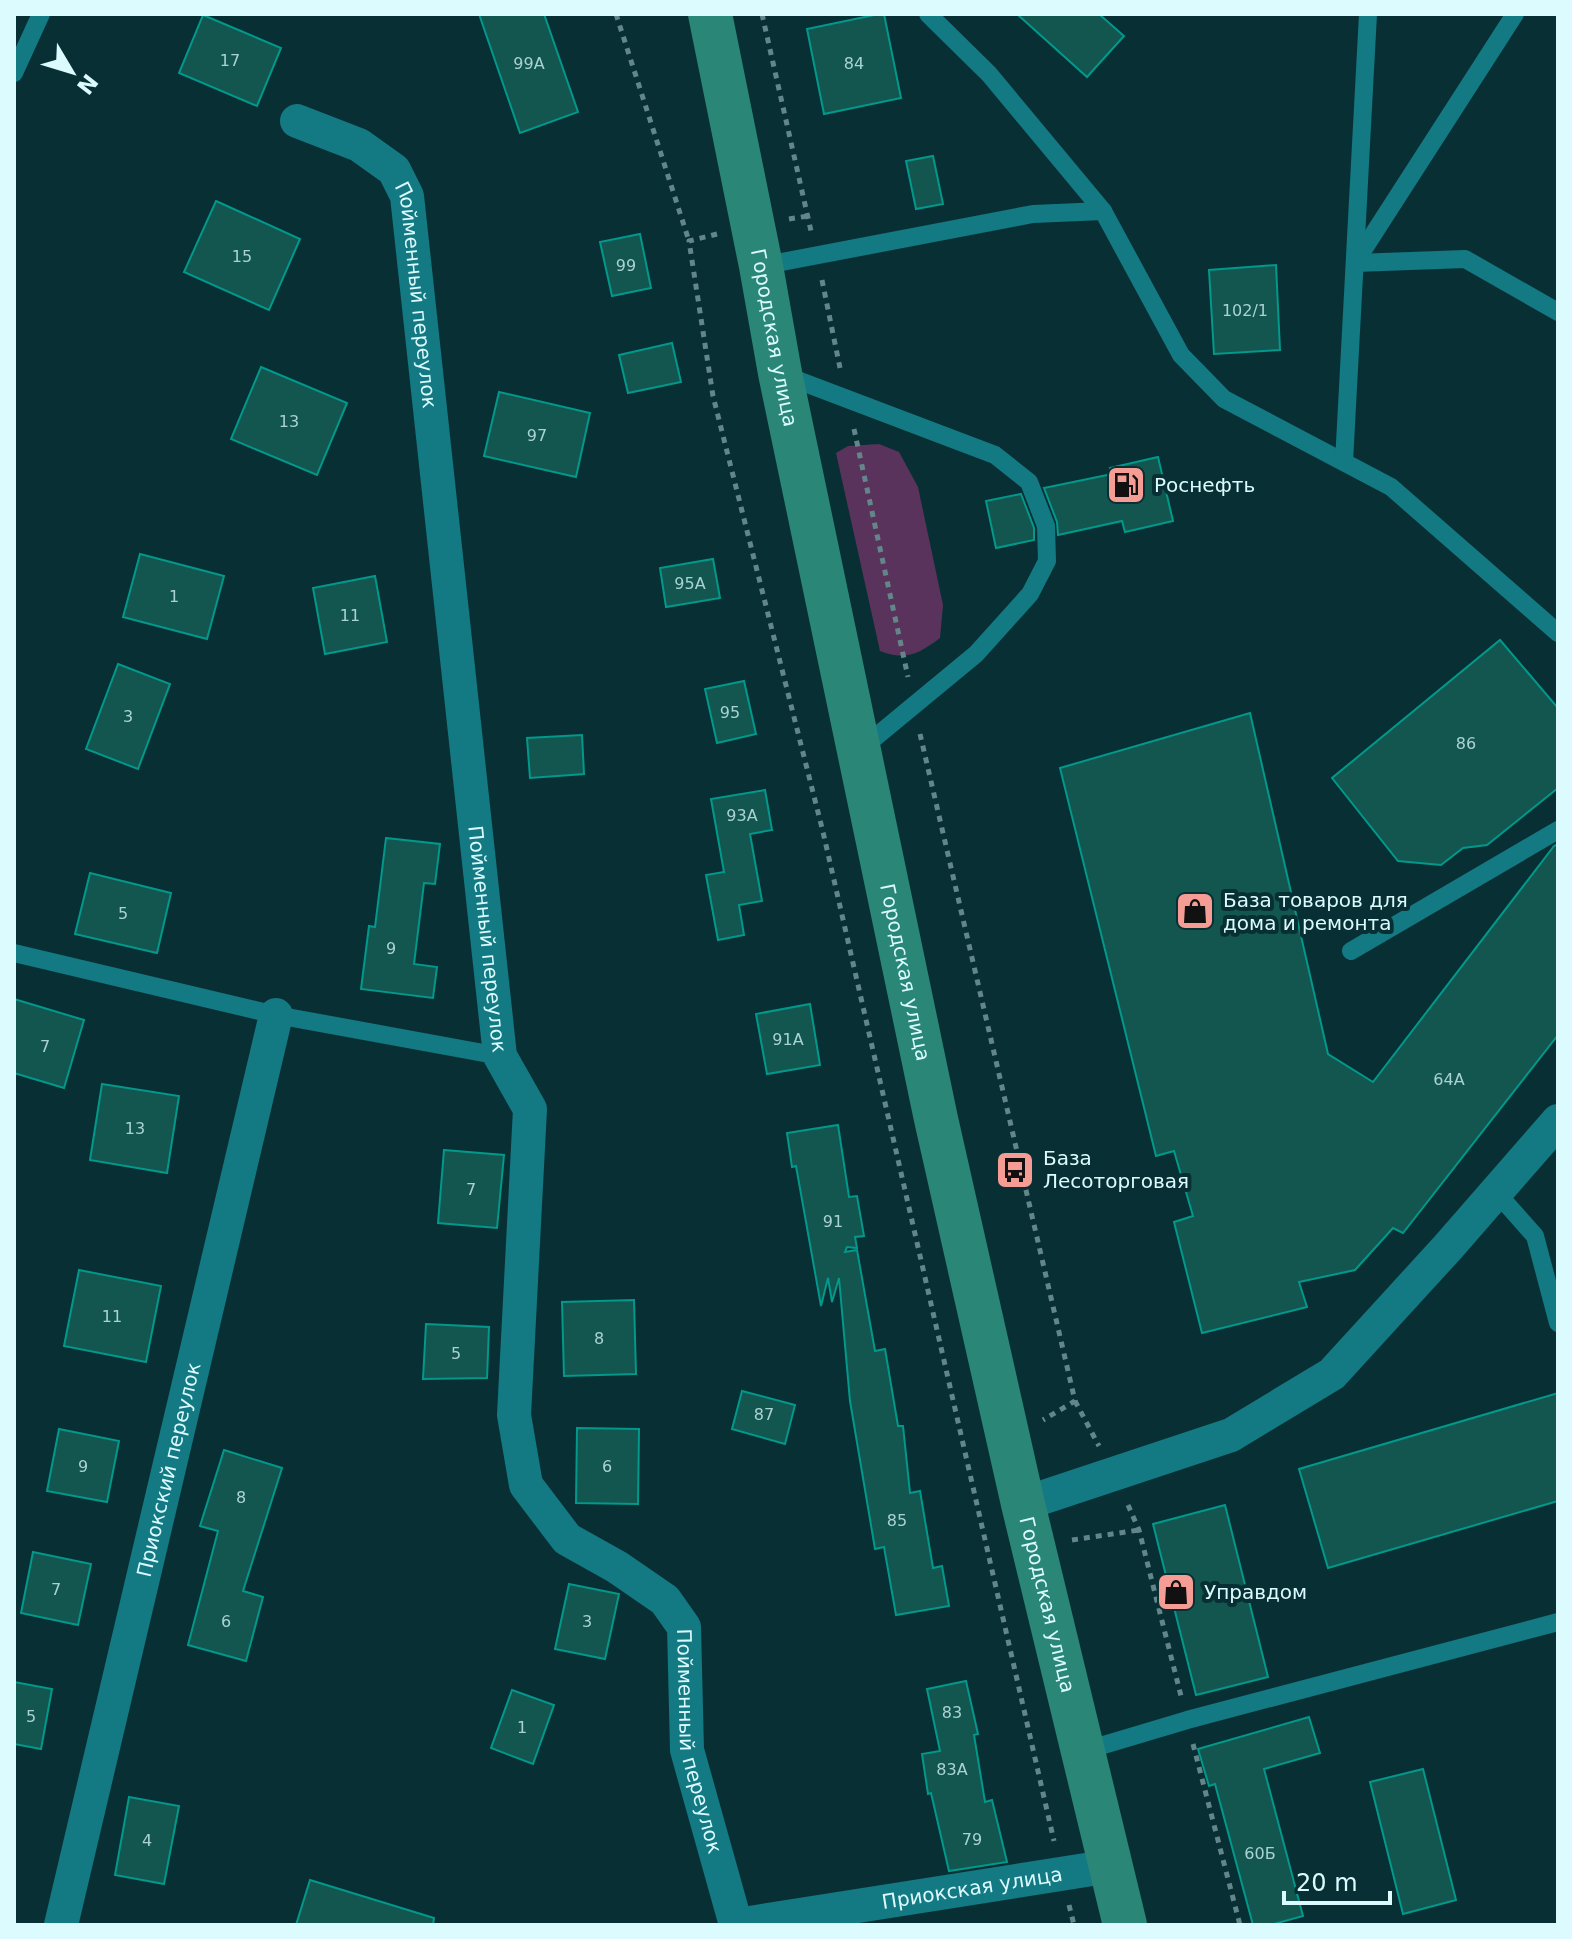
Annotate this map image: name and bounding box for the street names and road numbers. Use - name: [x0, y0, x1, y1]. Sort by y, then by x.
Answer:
- street label: Пойменный переулок: [390, 177, 442, 410]
- street label: Городская улица: [746, 247, 803, 429]
- street label: Пойменный переулок: [463, 824, 512, 1054]
- street label: Городская улица: [875, 881, 936, 1063]
- street label: Приокский переулок: [132, 1360, 206, 1579]
- street label: Городская улица: [1014, 1514, 1080, 1695]
- street label: Пойменный переулок: [672, 1628, 727, 1856]
- street label: Приокская улица: [880, 1862, 1064, 1914]

